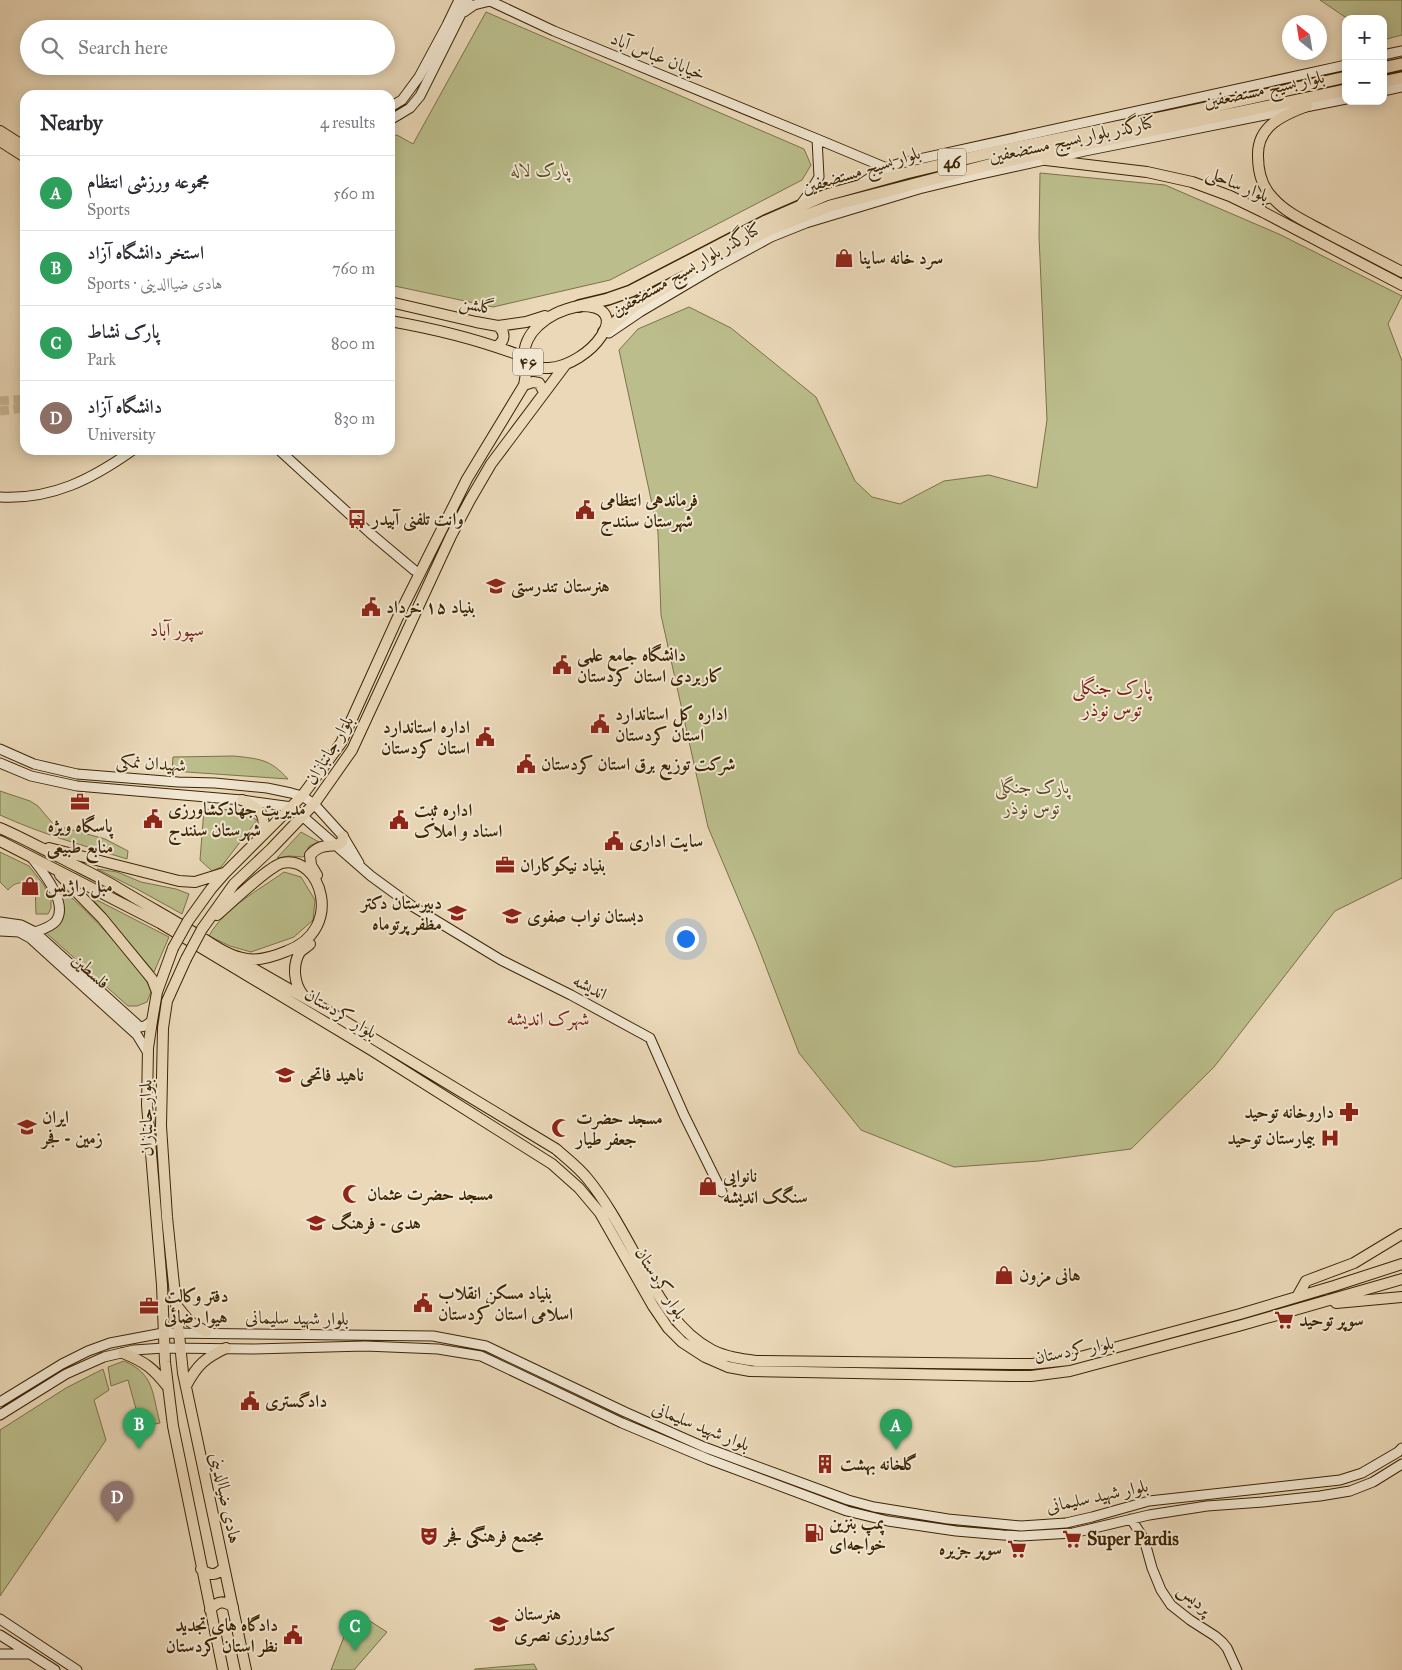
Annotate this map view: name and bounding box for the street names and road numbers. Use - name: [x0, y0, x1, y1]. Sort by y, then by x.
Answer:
- street label: خیابان عباس آباد: [607, 27, 709, 85]
- street label: بلوار بسیج مستضعفین: [1202, 65, 1327, 117]
- street label: کنارگذر بلوار بسیج مستضعفین: [986, 109, 1158, 172]
- street label: بلوار بسیج مستضعفین: [799, 142, 924, 203]
- road number: 46: [938, 148, 966, 176]
- street label: بلوار ساحلی: [1203, 161, 1273, 209]
- street label: کنارگذر بلوار بسیج مستضعفین: [606, 215, 767, 325]
- street label: گلشن: [457, 291, 496, 320]
- road number: ۴۶: [513, 348, 543, 376]
- street label: بلوار جانبازان: [300, 711, 358, 789]
- street label: شهیدان نمکی: [115, 750, 187, 778]
- street label: فلسطین: [68, 949, 114, 993]
- street label: اندیشه: [569, 969, 611, 1005]
- street label: بلوار کردستان: [301, 983, 381, 1043]
- street label: بلوار جانبازان: [134, 1079, 158, 1157]
- street label: بلوار کردستان: [630, 1243, 692, 1323]
- street label: بلوار شهید سلیمانی: [245, 1306, 349, 1331]
- street label: بلوار کردستان: [1032, 1331, 1116, 1369]
- street label: بلوار شهید سلیمانی: [648, 1396, 753, 1457]
- street label: هادی ضیاالدینی: [205, 1450, 246, 1546]
- street label: بلوار شهید سلیمانی: [1044, 1474, 1150, 1519]
- street label: پردیس: [1173, 1578, 1218, 1622]

